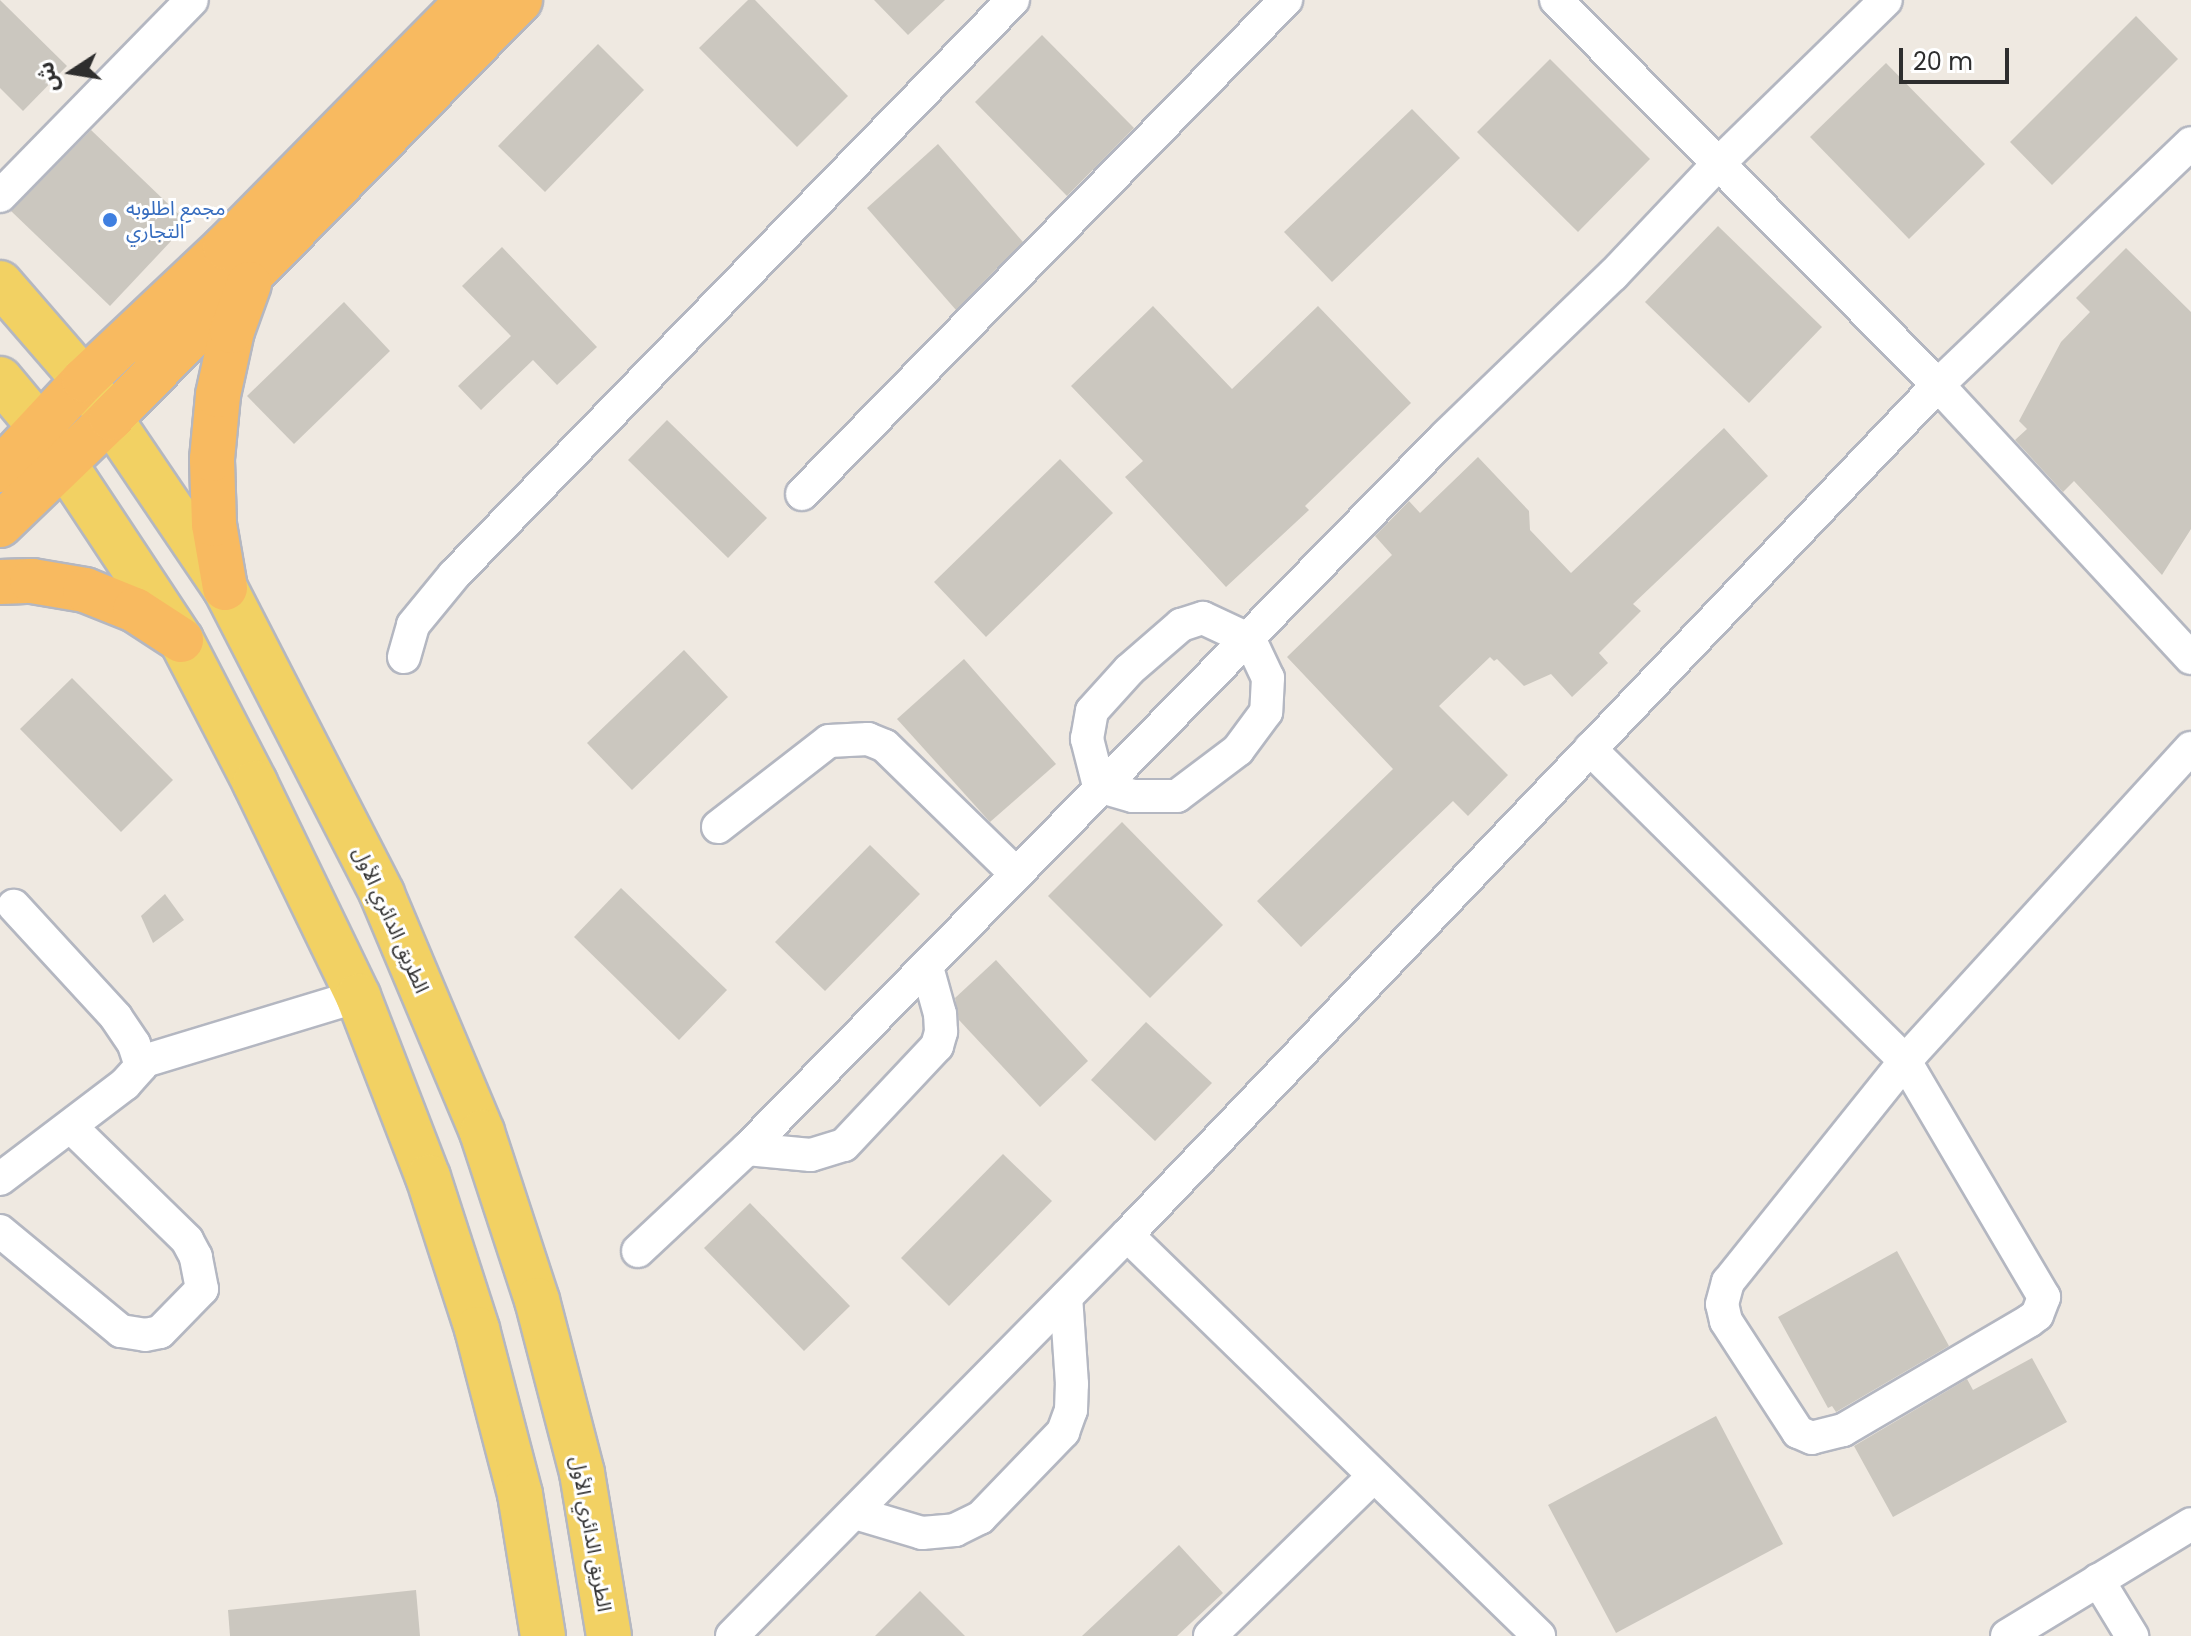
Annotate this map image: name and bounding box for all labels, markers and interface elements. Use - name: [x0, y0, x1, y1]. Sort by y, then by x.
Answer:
- north arrow: [32, 32, 112, 112]
- scale bar: [1903, 32, 2013, 82]
- text: 20 m: [1913, 45, 1973, 78]
- text: ش: [30, 59, 66, 95]
- place label: مجمع اطلوبه التجاري: [126, 196, 226, 243]
- marker: مجمع اطلوبه التجاري: [101, 211, 119, 229]
- street label: الطريق الدائري الأول: [348, 843, 434, 997]
- street label: الطريق الدائري الأول: [566, 1454, 616, 1614]

